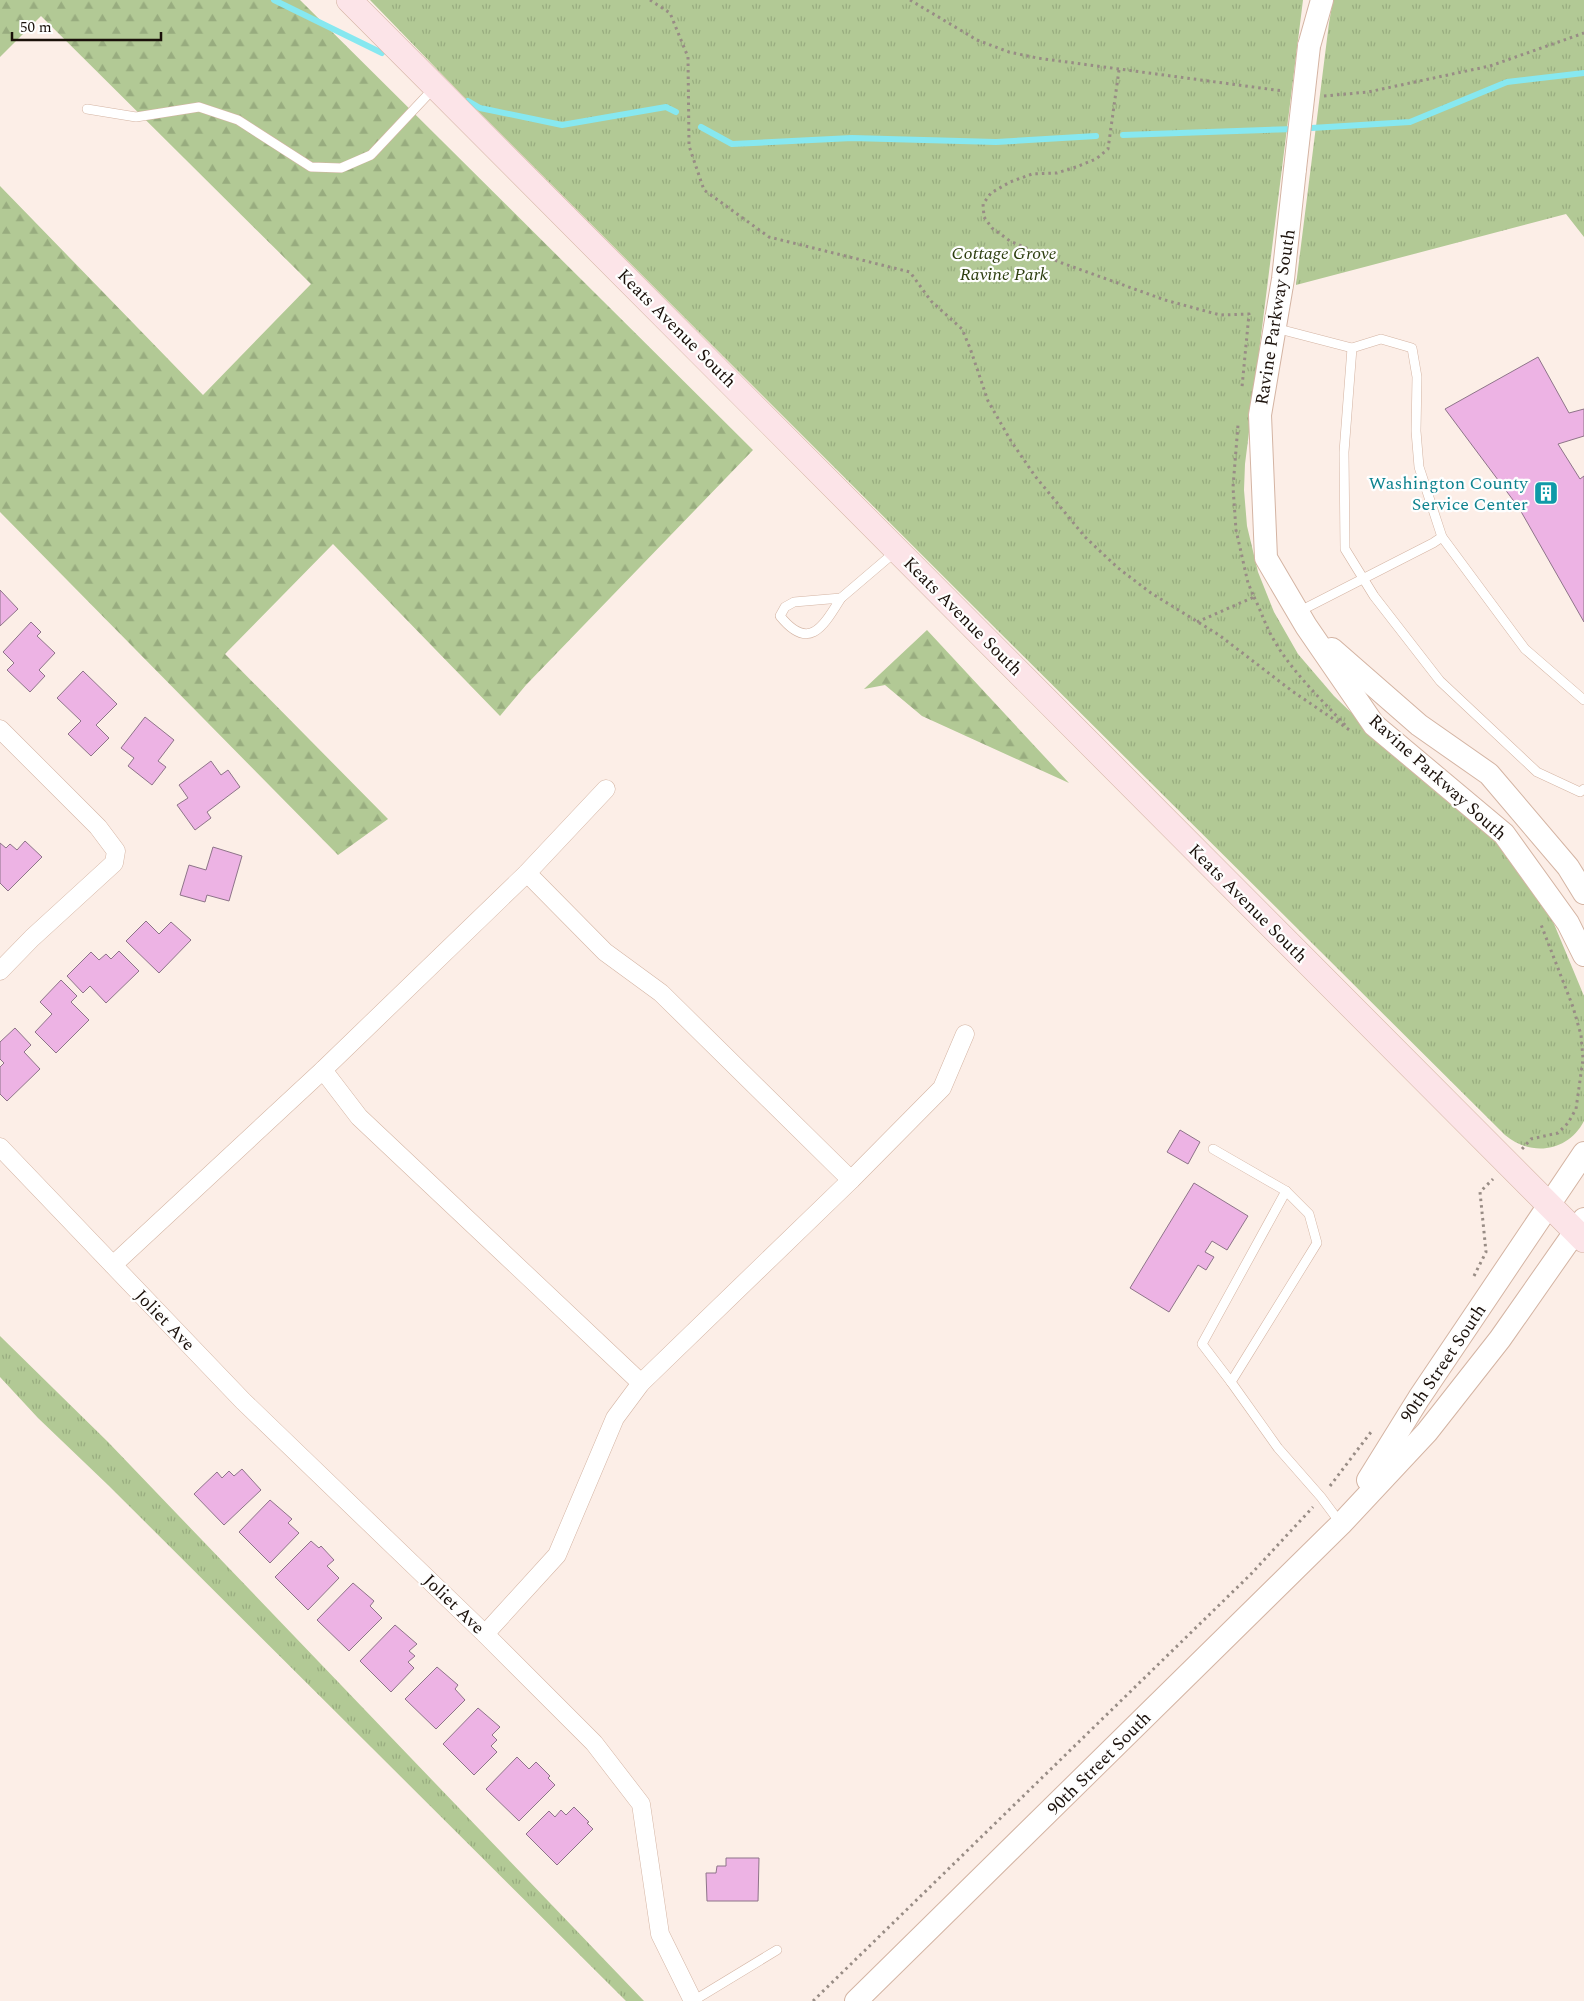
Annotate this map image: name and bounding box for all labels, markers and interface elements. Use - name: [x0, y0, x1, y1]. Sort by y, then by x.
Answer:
- scale bar: [12, 10, 161, 42]
- text: 50 m: [20, 16, 52, 39]
- street label: Ravine Parkway South: [1248, 227, 1303, 407]
- park label: Cottage Grove Ravine Park: [952, 240, 1056, 288]
- street label: Keats Avenue South: [611, 262, 743, 394]
- place label: Washington County Service Center: [1368, 470, 1529, 518]
- building icon: Washington County Service Center: [1533, 480, 1559, 506]
- street label: Keats Avenue South: [897, 550, 1029, 682]
- street label: Ravine Parkway South: [1363, 708, 1513, 847]
- street label: Keats Avenue South: [1182, 837, 1314, 969]
- street label: Joliet Ave: [128, 1283, 201, 1357]
- street label: 90th Street South: [1394, 1299, 1493, 1428]
- street label: Joliet Ave: [417, 1568, 491, 1641]
- street label: 90th Street South: [1041, 1705, 1158, 1822]

